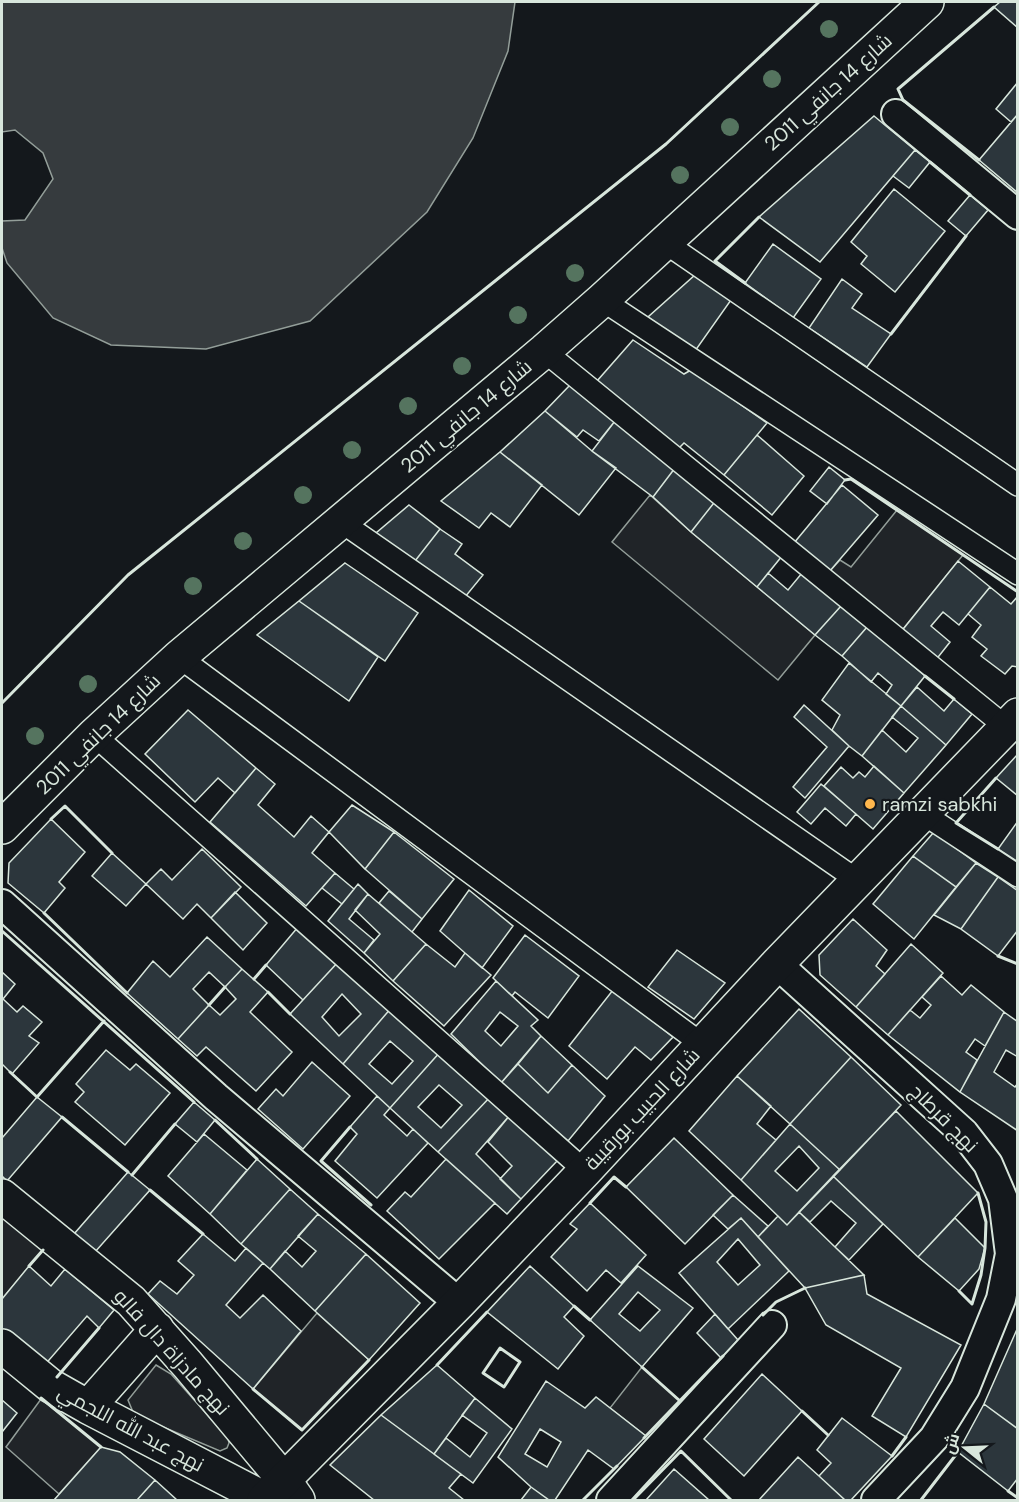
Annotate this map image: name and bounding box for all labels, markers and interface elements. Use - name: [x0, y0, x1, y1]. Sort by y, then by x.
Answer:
- street label: شارع 14 جانفي 2011: [759, 28, 899, 159]
- street label: شارع 14 جانفي 2011: [395, 354, 539, 481]
- street label: شارع 14 جانفي 2011: [30, 668, 168, 802]
- place label: ramzi sabkhi: [882, 791, 997, 817]
- marker: ramzi sabkhi: [863, 797, 877, 811]
- street label: شارع الحبيب بورقيبة: [579, 1042, 706, 1176]
- street label: نهج قرطاج: [903, 1078, 984, 1159]
- street label: نهج مادزاة دال فالو: [108, 1283, 236, 1421]
- street label: نهج عبد الله اللجمي: [52, 1378, 209, 1480]
- north arrow: [935, 1418, 995, 1478]
- text: ش: [938, 1431, 964, 1457]

